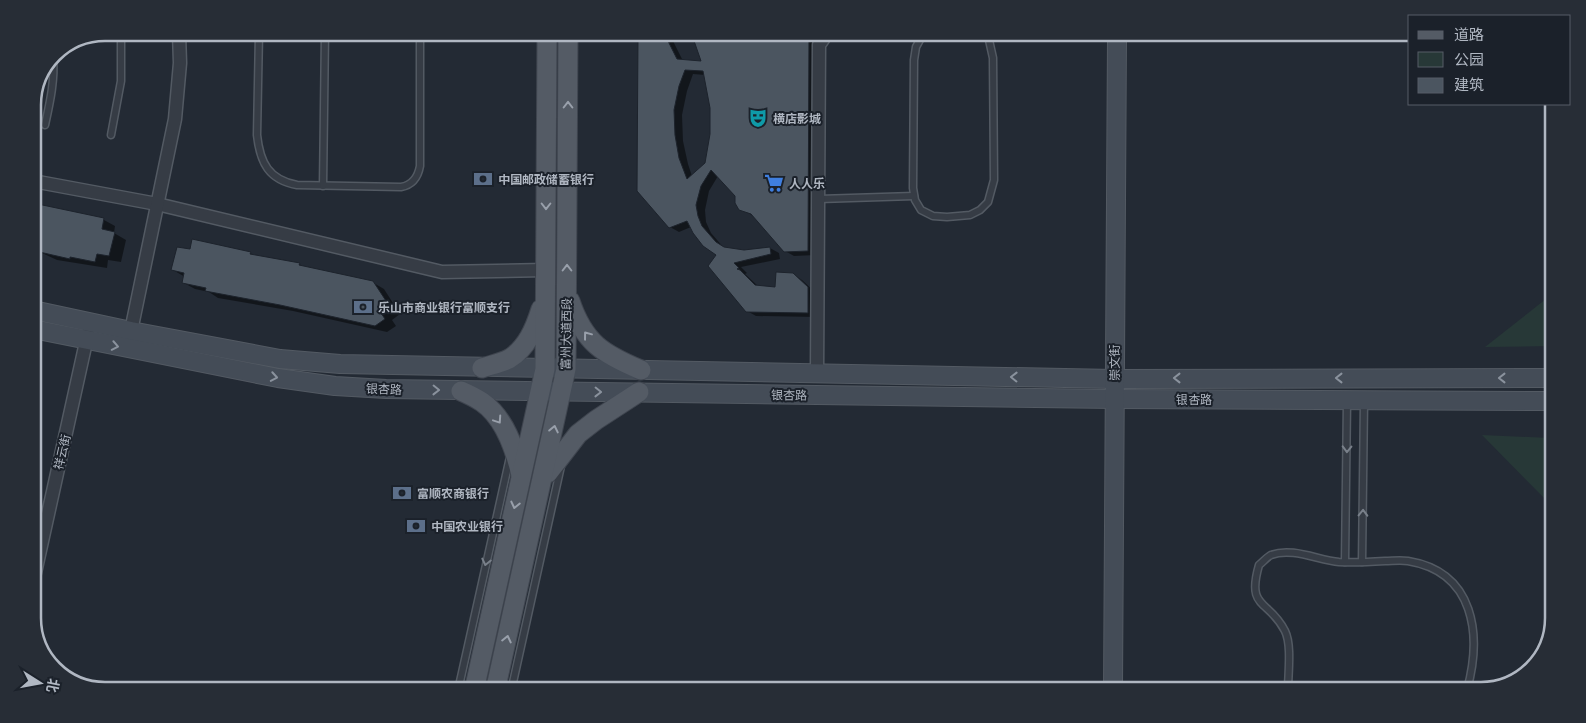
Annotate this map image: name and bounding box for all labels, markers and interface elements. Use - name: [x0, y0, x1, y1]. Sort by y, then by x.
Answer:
- legend: [1408, 15, 1571, 105]
- text: 道路: [1454, 25, 1484, 44]
- text: 公园: [1454, 50, 1484, 69]
- text: 建筑: [1454, 75, 1484, 94]
- one-way arrow: [563, 101, 573, 109]
- theatre icon: 横店影城: [747, 107, 769, 129]
- place label: 横店影城: [773, 111, 821, 126]
- bank icon: 中国邮政储蓄银行: [472, 168, 494, 190]
- place label: 中国邮政储蓄银行: [498, 172, 594, 187]
- supermarket icon: 人人乐: [763, 172, 785, 194]
- place label: 人人乐: [789, 176, 825, 191]
- one-way arrow: [541, 202, 551, 210]
- one-way arrow: [562, 264, 572, 272]
- bank icon: 乐山市商业银行富顺支行: [352, 296, 374, 318]
- street label: 富州大道西段: [558, 298, 574, 370]
- place label: 乐山市商业银行富顺支行: [378, 300, 510, 315]
- one-way arrow: [584, 332, 592, 341]
- one-way arrow: [110, 341, 119, 351]
- street label: 崇文街: [1107, 345, 1122, 381]
- one-way arrow: [270, 371, 279, 382]
- one-way arrow: [1010, 372, 1018, 382]
- one-way arrow: [1173, 373, 1180, 383]
- one-way arrow: [1335, 373, 1343, 383]
- one-way arrow: [1498, 373, 1506, 383]
- street label: 银杏路: [366, 381, 402, 397]
- one-way arrow: [432, 385, 440, 395]
- one-way arrow: [595, 387, 603, 397]
- street label: 银杏路: [771, 387, 807, 403]
- street label: 银杏路: [1176, 392, 1212, 407]
- one-way arrow: [492, 414, 501, 424]
- one-way arrow: [548, 425, 559, 434]
- street label: 祥云街: [51, 433, 73, 471]
- one-way arrow: [1341, 445, 1352, 453]
- bank icon: 富顺农商银行: [391, 482, 413, 504]
- place label: 富顺农商银行: [417, 486, 489, 501]
- one-way arrow: [510, 500, 521, 509]
- one-way arrow: [1358, 509, 1368, 516]
- bank icon: 中国农业银行: [405, 515, 427, 537]
- place label: 中国农业银行: [431, 519, 503, 534]
- one-way arrow: [481, 557, 492, 566]
- one-way arrow: [501, 634, 512, 643]
- north arrow: [15, 658, 65, 708]
- text: 北: [44, 677, 63, 694]

